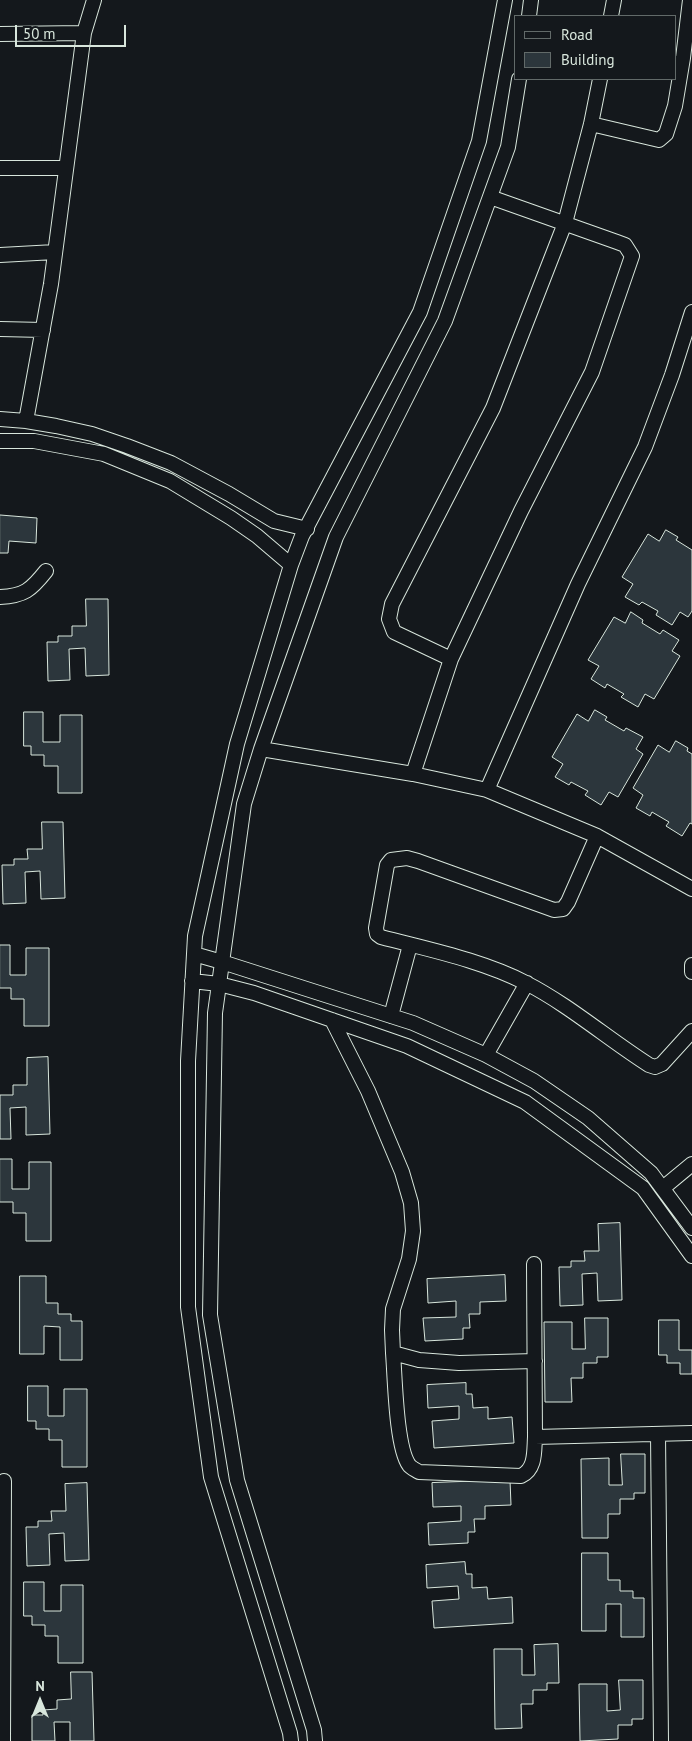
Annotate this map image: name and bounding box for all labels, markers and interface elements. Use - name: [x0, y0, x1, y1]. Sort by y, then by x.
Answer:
- scale bar: [18, 15, 129, 47]
- legend: [514, 15, 677, 80]
- text: 50 m: [23, 24, 56, 43]
- text: Road: [561, 25, 593, 44]
- text: Building: [561, 50, 615, 69]
- north arrow: [15, 1676, 65, 1726]
- text: N: [35, 1677, 45, 1695]

